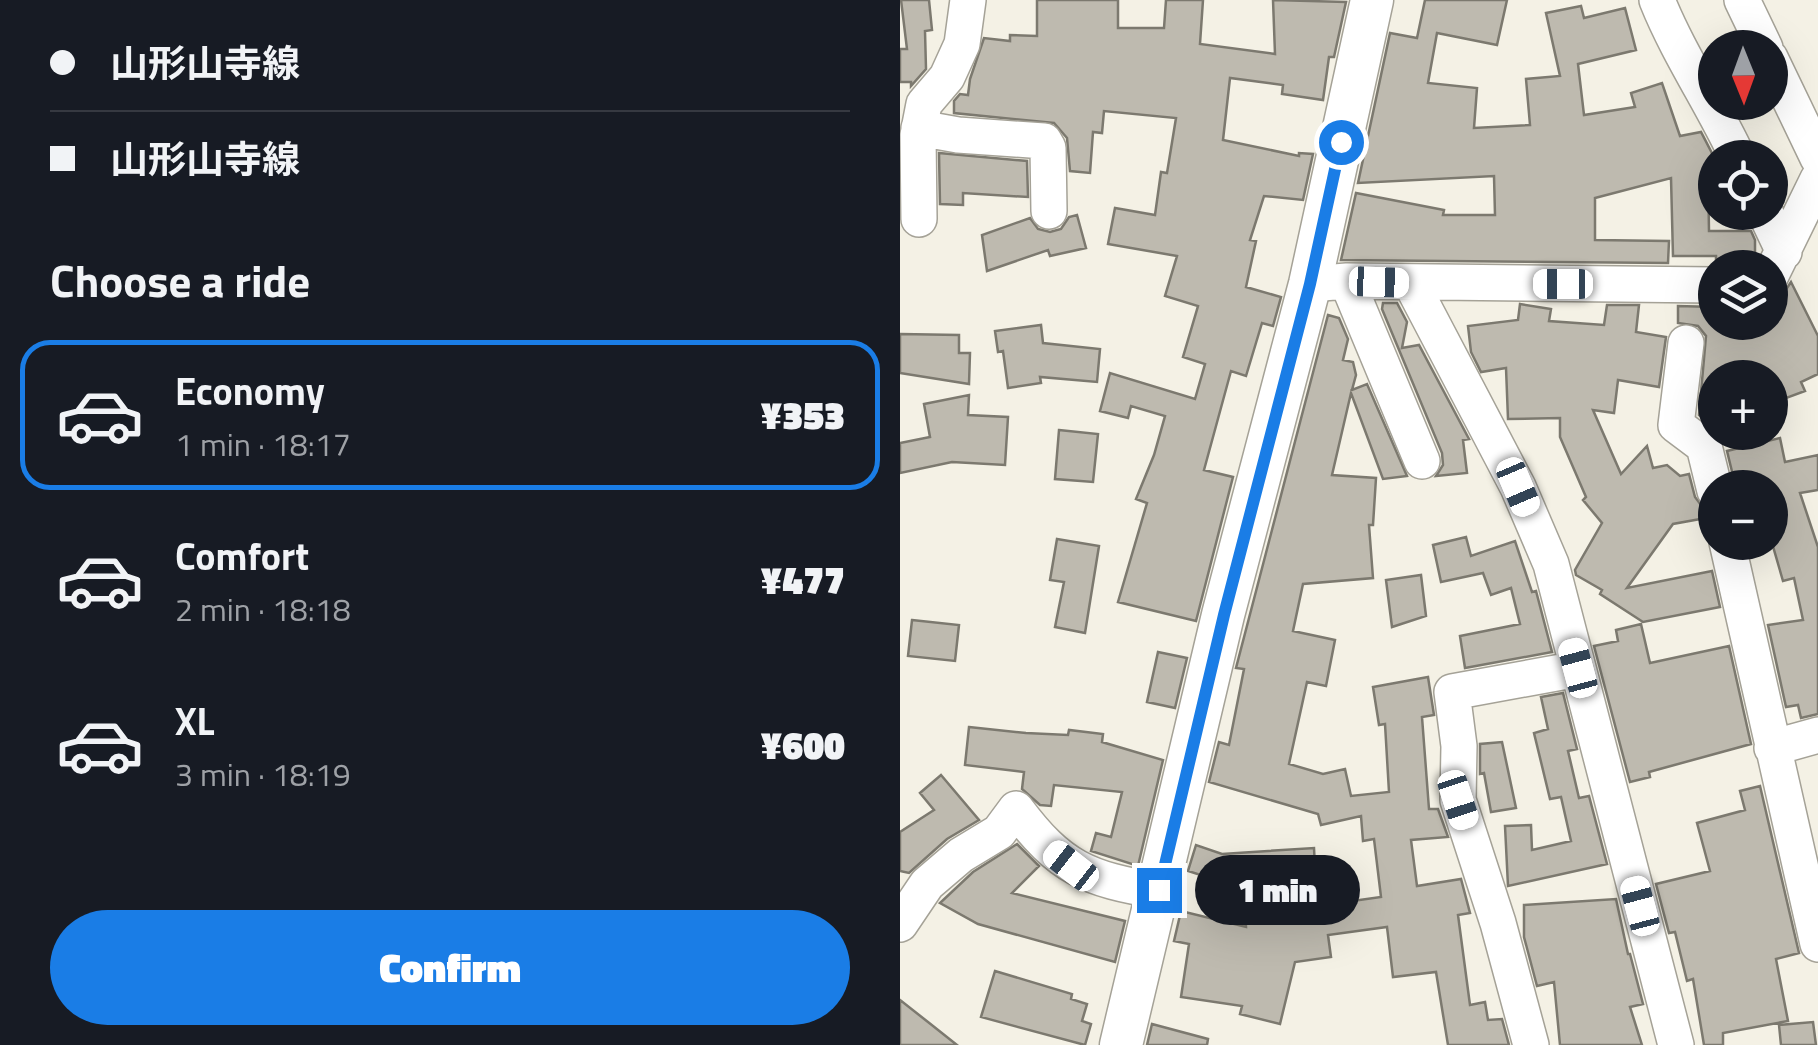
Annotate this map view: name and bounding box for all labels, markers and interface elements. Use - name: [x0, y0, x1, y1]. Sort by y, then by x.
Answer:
- north arrow: [1698, 30, 1788, 120]
- map controls: [1698, 30, 1788, 560]
- text: 山形山寺線: [110, 34, 300, 92]
- route start: [1319, 120, 1364, 165]
- text: 山形山寺線: [110, 130, 300, 188]
- button: locate: [1698, 140, 1788, 230]
- text: Choose a ride: [50, 246, 310, 314]
- button: layers: [1698, 250, 1788, 340]
- car: [1348, 266, 1410, 298]
- car: [1533, 269, 1593, 299]
- button: +: [1698, 360, 1788, 450]
- text: Economy: [175, 362, 325, 420]
- icon: car: [55, 370, 145, 460]
- text: ¥353: [760, 386, 845, 444]
- text: 1 min · 18:17: [175, 420, 351, 468]
- car: [1492, 454, 1544, 520]
- button: −: [1698, 470, 1788, 560]
- text: Comfort: [175, 527, 309, 585]
- icon: car: [55, 535, 145, 625]
- text: ¥477: [760, 551, 845, 609]
- text: 2 min · 18:18: [175, 585, 351, 633]
- car: [1556, 635, 1600, 701]
- text: XL: [175, 692, 215, 750]
- icon: car: [55, 700, 145, 790]
- text: ¥600: [760, 716, 845, 774]
- text: 3 min · 18:19: [175, 750, 351, 798]
- car: [1434, 767, 1482, 833]
- car: [1038, 836, 1104, 896]
- callout: 1 min: [1194, 855, 1359, 925]
- text: 1 min: [1238, 866, 1317, 914]
- route end: [1137, 868, 1182, 913]
- car: [1618, 873, 1662, 939]
- button: Confirm: [50, 910, 850, 1025]

